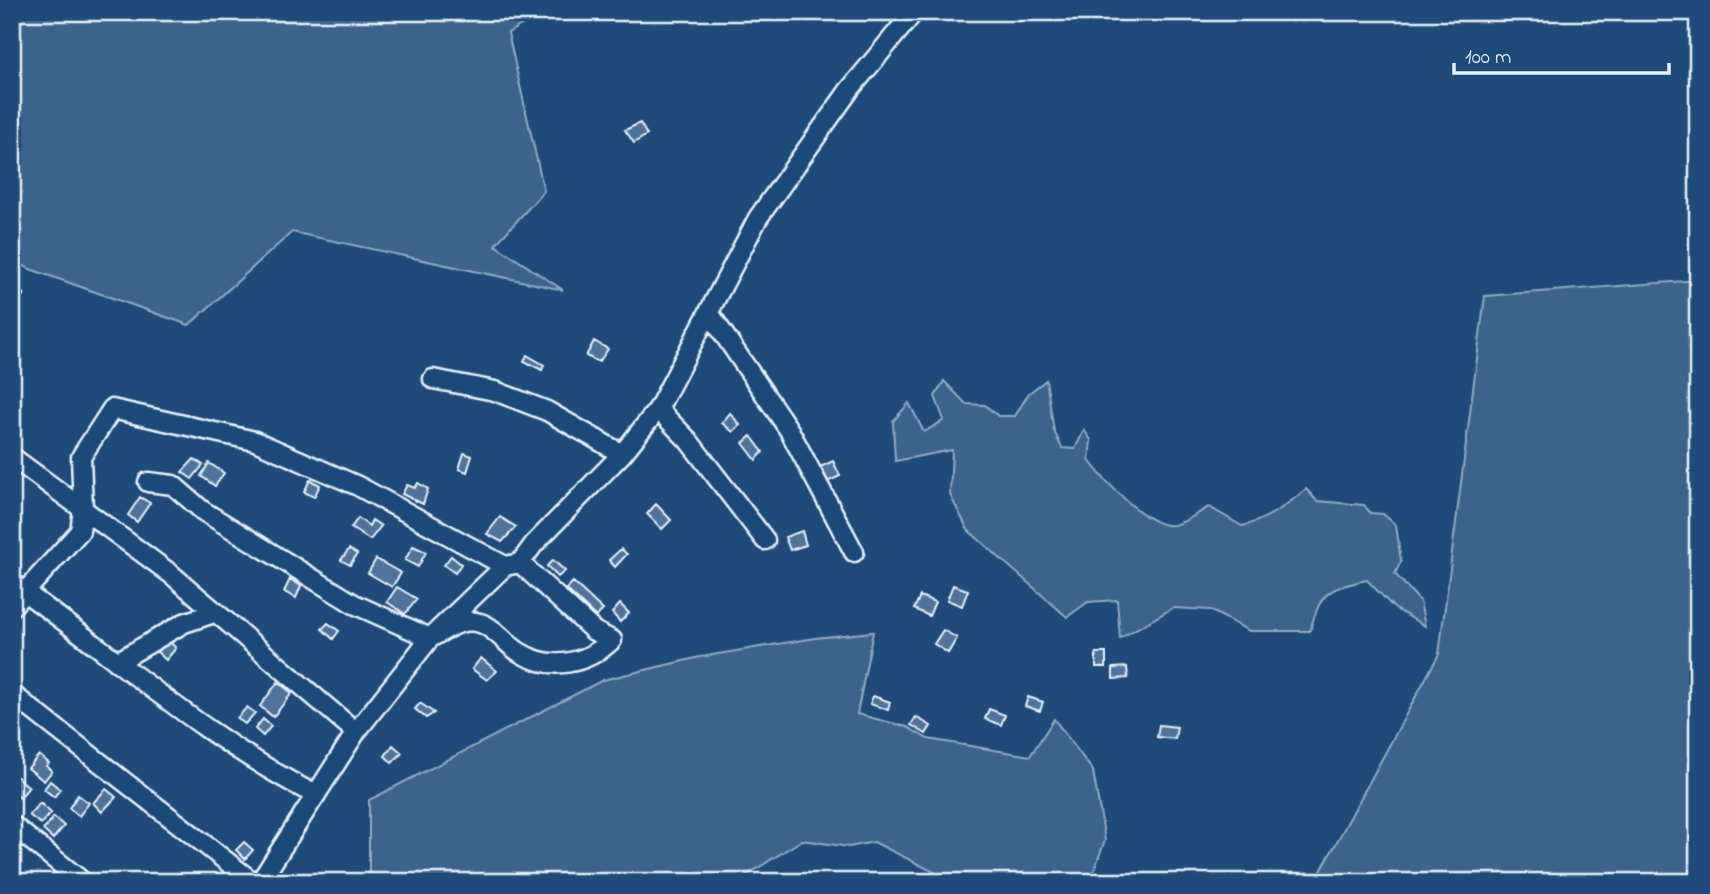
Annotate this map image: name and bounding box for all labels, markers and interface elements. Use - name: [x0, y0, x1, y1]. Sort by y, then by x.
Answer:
- scale bar: [1454, 32, 1670, 76]
- text: 100 m: [1465, 43, 1511, 73]

